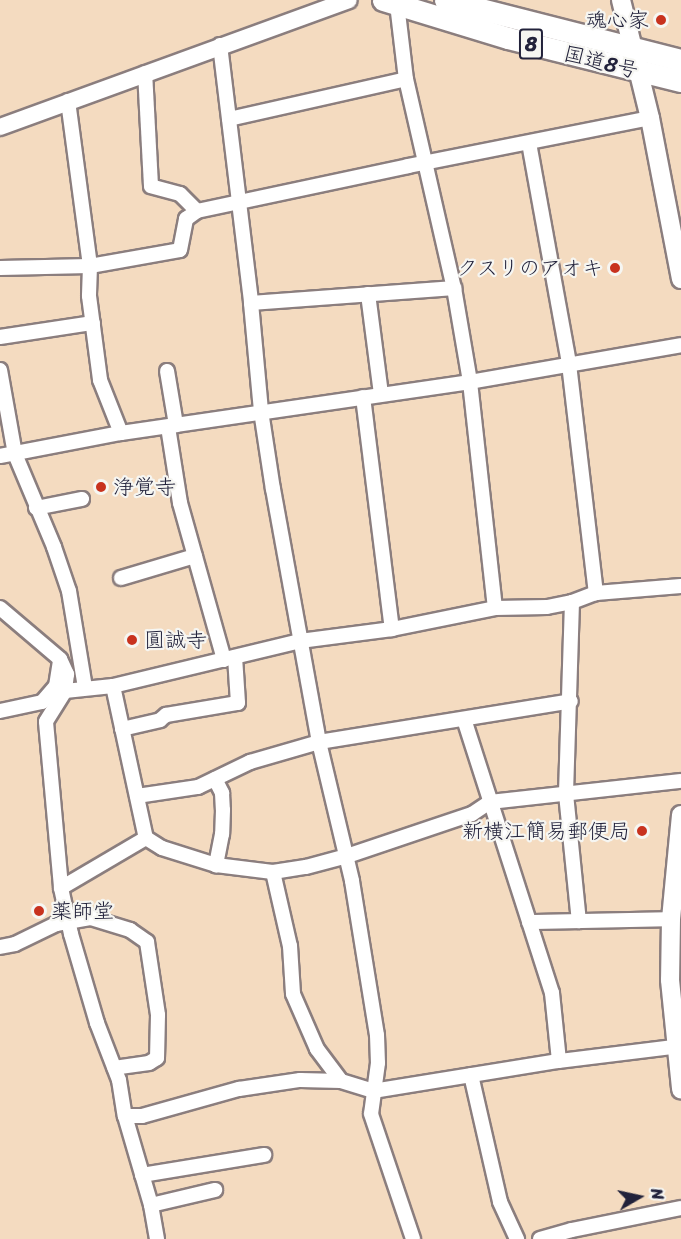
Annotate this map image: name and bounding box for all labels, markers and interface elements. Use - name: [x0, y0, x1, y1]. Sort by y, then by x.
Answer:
- place label: 魂心家: [586, 7, 649, 33]
- marker: 魂心家: [654, 13, 668, 27]
- road number: 8: [518, 27, 544, 61]
- street label: 国道8号: [561, 41, 641, 83]
- place label: クスリのアオキ: [456, 255, 603, 281]
- marker: クスリのアオキ: [608, 261, 622, 275]
- place label: 浄覚寺: [113, 474, 176, 500]
- marker: 浄覚寺: [94, 480, 108, 494]
- place label: 圓誠寺: [144, 627, 207, 653]
- marker: 圓誠寺: [125, 633, 139, 647]
- place label: 新横江簡易郵便局: [462, 818, 630, 844]
- marker: 新横江簡易郵便局: [635, 824, 649, 838]
- place label: 薬師堂: [51, 898, 114, 924]
- marker: 薬師堂: [32, 904, 46, 918]
- north arrow: [609, 1167, 669, 1227]
- text: N: [642, 1186, 672, 1202]

